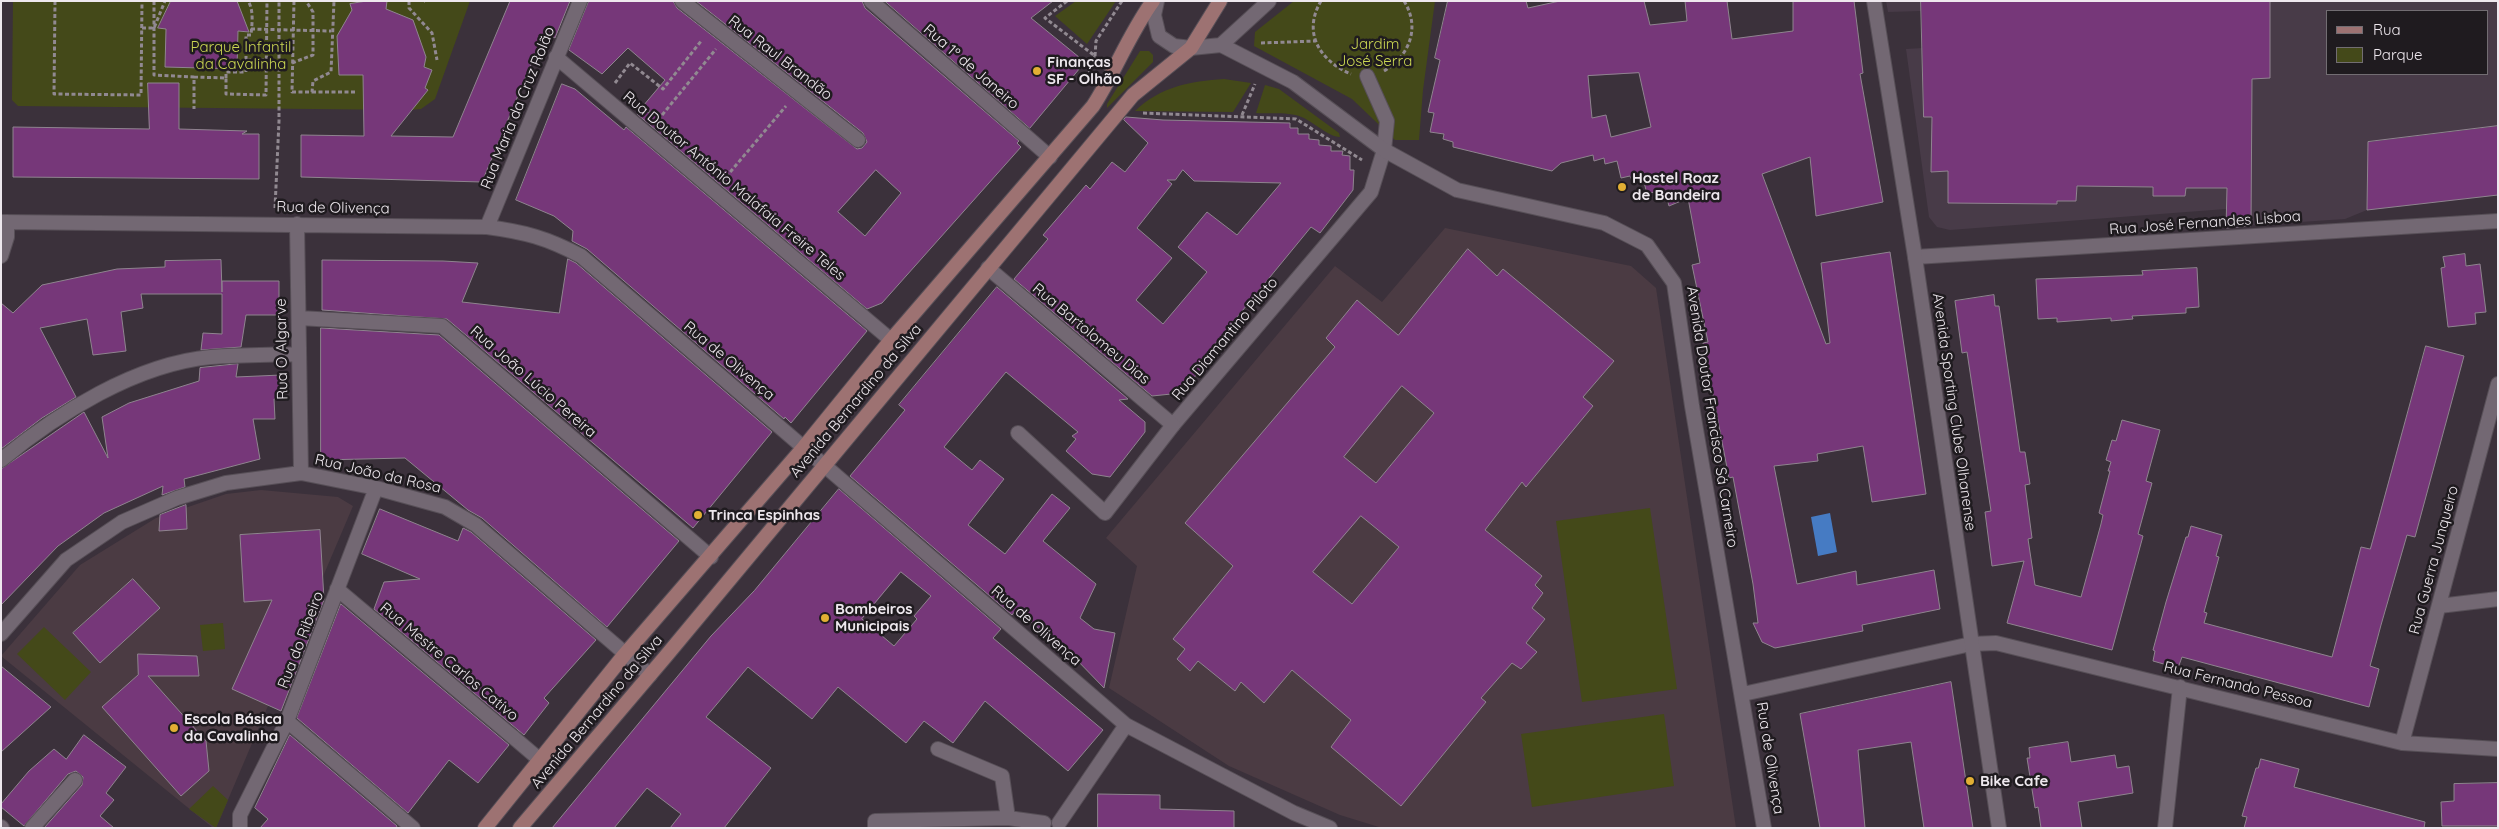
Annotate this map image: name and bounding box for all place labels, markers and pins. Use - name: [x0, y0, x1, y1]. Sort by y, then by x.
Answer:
- place label: Finanças SF - Olhão: [1047, 53, 1122, 88]
- marker: Finanças SF - Olhão: [1031, 65, 1043, 77]
- place label: Hostel Roaz de Bandeira: [1632, 169, 1720, 204]
- marker: Hostel Roaz de Bandeira: [1616, 181, 1628, 193]
- place label: Trinca Espinhas: [708, 506, 820, 524]
- marker: Trinca Espinhas: [692, 509, 704, 521]
- place label: Bombeiros Municipais: [835, 600, 913, 635]
- marker: Bombeiros Municipais: [819, 612, 831, 624]
- place label: Escola Básica da Cavalinha: [184, 710, 282, 745]
- marker: Escola Básica da Cavalinha: [168, 722, 180, 734]
- place label: Bike Cafe: [1980, 772, 2048, 790]
- marker: Bike Cafe: [1964, 775, 1976, 787]

